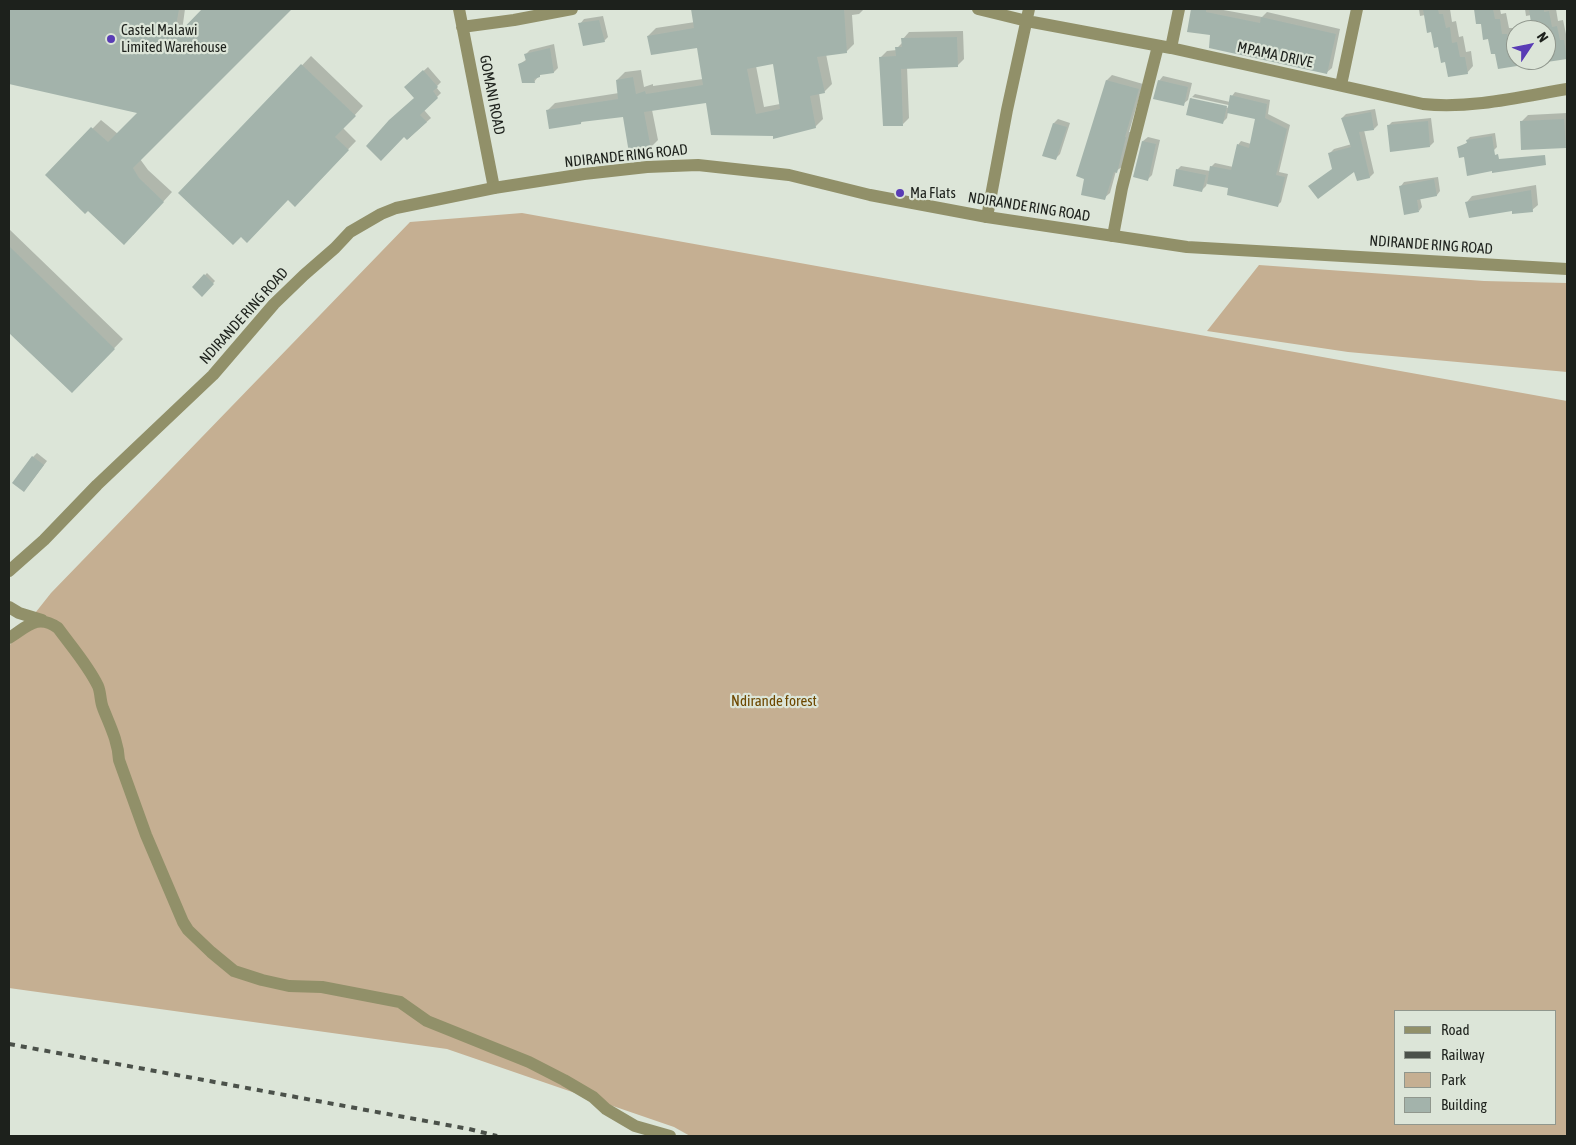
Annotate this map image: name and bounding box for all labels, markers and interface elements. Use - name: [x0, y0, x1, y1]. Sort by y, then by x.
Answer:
- north arrow: [1506, 20, 1556, 70]
- place label: Castel Malawi Limited Warehouse: [121, 21, 227, 56]
- text: N: [1534, 29, 1552, 45]
- marker: Castel Malawi Limited Warehouse: [105, 33, 117, 45]
- street label: MPAMA DRIVE: [1235, 38, 1315, 72]
- street label: GOMANI ROAD: [475, 54, 509, 136]
- street label: NDIRANDE RING ROAD: [564, 141, 688, 171]
- place label: Ma Flats: [910, 184, 956, 202]
- marker: Ma Flats: [894, 187, 906, 199]
- street label: NDIRANDE RING ROAD: [967, 188, 1091, 226]
- street label: NDIRANDE RING ROAD: [1369, 232, 1493, 258]
- street label: NDIRANDE RING ROAD: [196, 264, 292, 368]
- park label: Ndirande forest: [731, 692, 817, 710]
- legend: [1394, 1010, 1556, 1125]
- text: Road: [1441, 1021, 1470, 1038]
- text: Railway: [1441, 1046, 1485, 1063]
- text: Park: [1441, 1071, 1466, 1088]
- text: Building: [1441, 1096, 1487, 1113]

